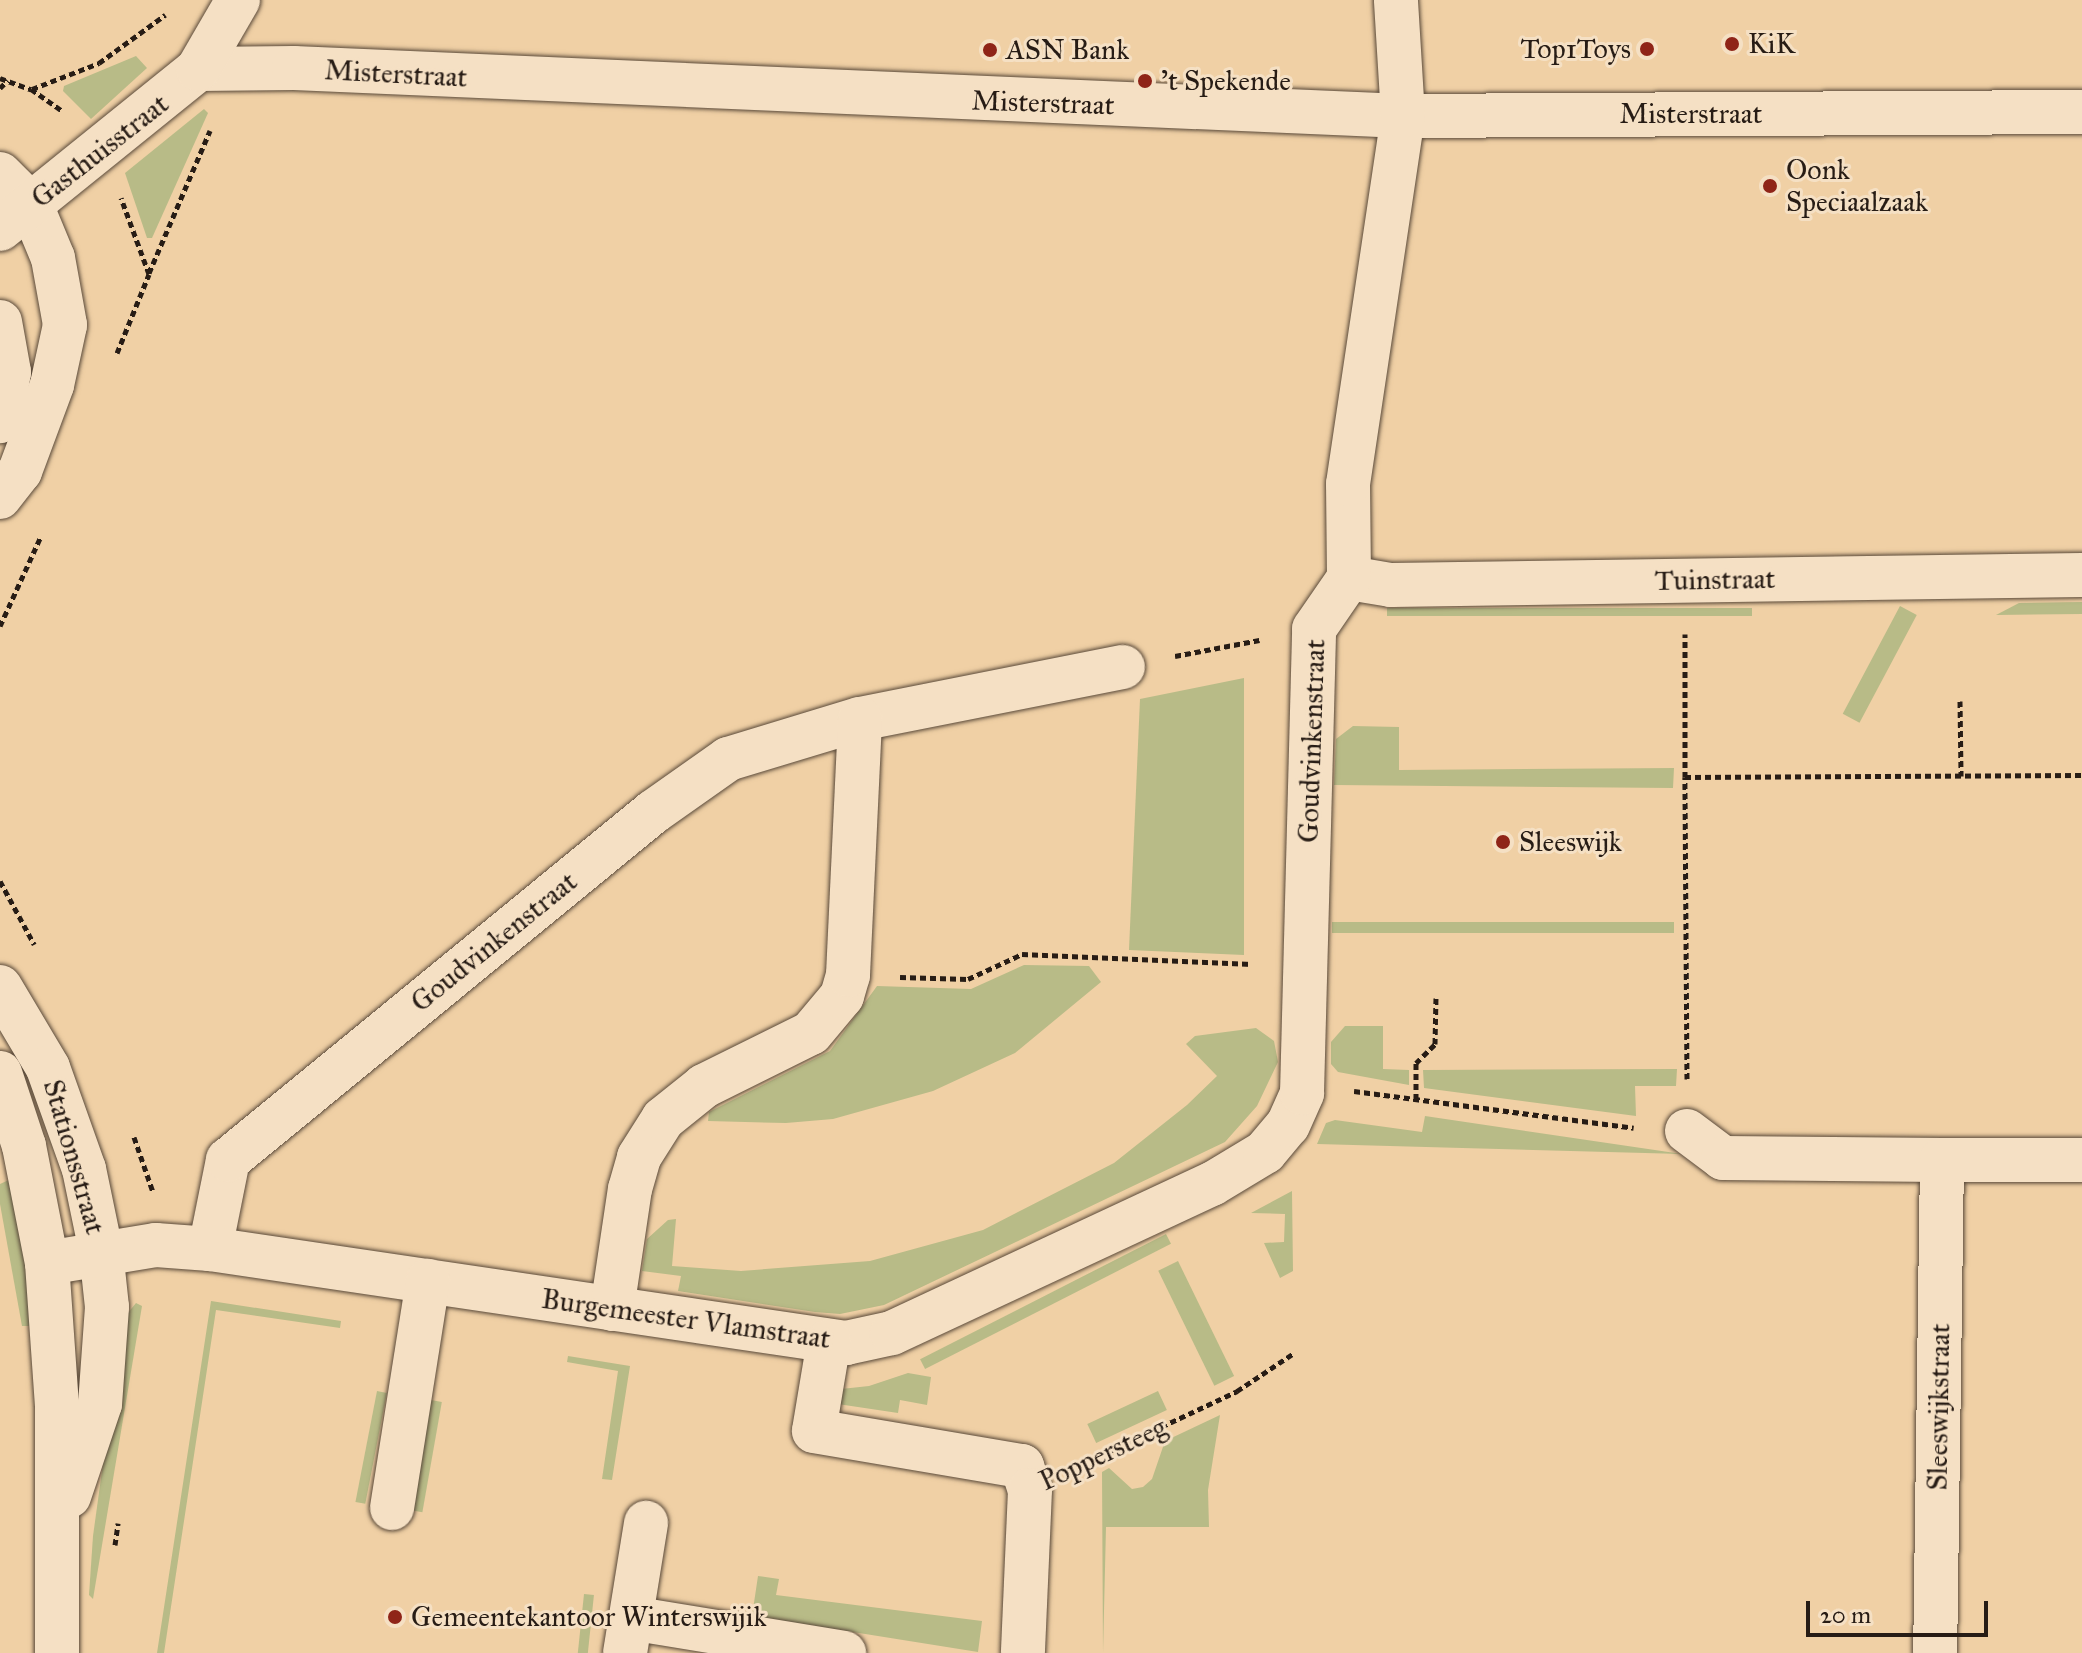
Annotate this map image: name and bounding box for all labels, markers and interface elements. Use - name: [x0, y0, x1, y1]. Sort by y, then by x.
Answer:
- place label: KiK: [1748, 27, 1795, 61]
- place label: Top1Toys: [1521, 32, 1631, 66]
- place label: ASN Bank: [1006, 33, 1129, 67]
- marker: KiK: [1723, 35, 1741, 53]
- marker: Top1Toys: [1638, 40, 1656, 58]
- marker: ASN Bank: [981, 41, 999, 59]
- street label: Misterstraat: [324, 53, 468, 95]
- place label: 't Spekende: [1161, 64, 1291, 98]
- marker: 't Spekende: [1136, 72, 1154, 90]
- street label: Misterstraat: [971, 84, 1115, 122]
- street label: Gasthuisstraat: [25, 87, 175, 215]
- street label: Misterstraat: [1619, 97, 1763, 131]
- place label: Oonk Speciaalzaak: [1786, 153, 1928, 219]
- marker: Oonk Speciaalzaak: [1761, 177, 1779, 195]
- street label: Tuinstraat: [1654, 562, 1776, 598]
- street label: Goudvinkenstraat: [1292, 639, 1332, 843]
- place label: Sleeswijk: [1519, 825, 1622, 859]
- marker: Sleeswijk: [1494, 833, 1512, 851]
- street label: Goudvinkenstraat: [404, 865, 584, 1019]
- street label: Stationsstraat: [36, 1076, 112, 1238]
- street label: Burgemeester Vlamstraat: [539, 1282, 833, 1356]
- street label: Sleeswijkstraat: [1921, 1323, 1957, 1491]
- street label: Poppersteeg: [1034, 1410, 1172, 1498]
- scale bar: [1810, 1585, 1992, 1635]
- place label: Gemeentekantoor Winterswijik: [411, 1600, 766, 1634]
- text: 20 m: [1820, 1600, 1871, 1630]
- marker: Gemeentekantoor Winterswijik: [386, 1608, 404, 1626]

